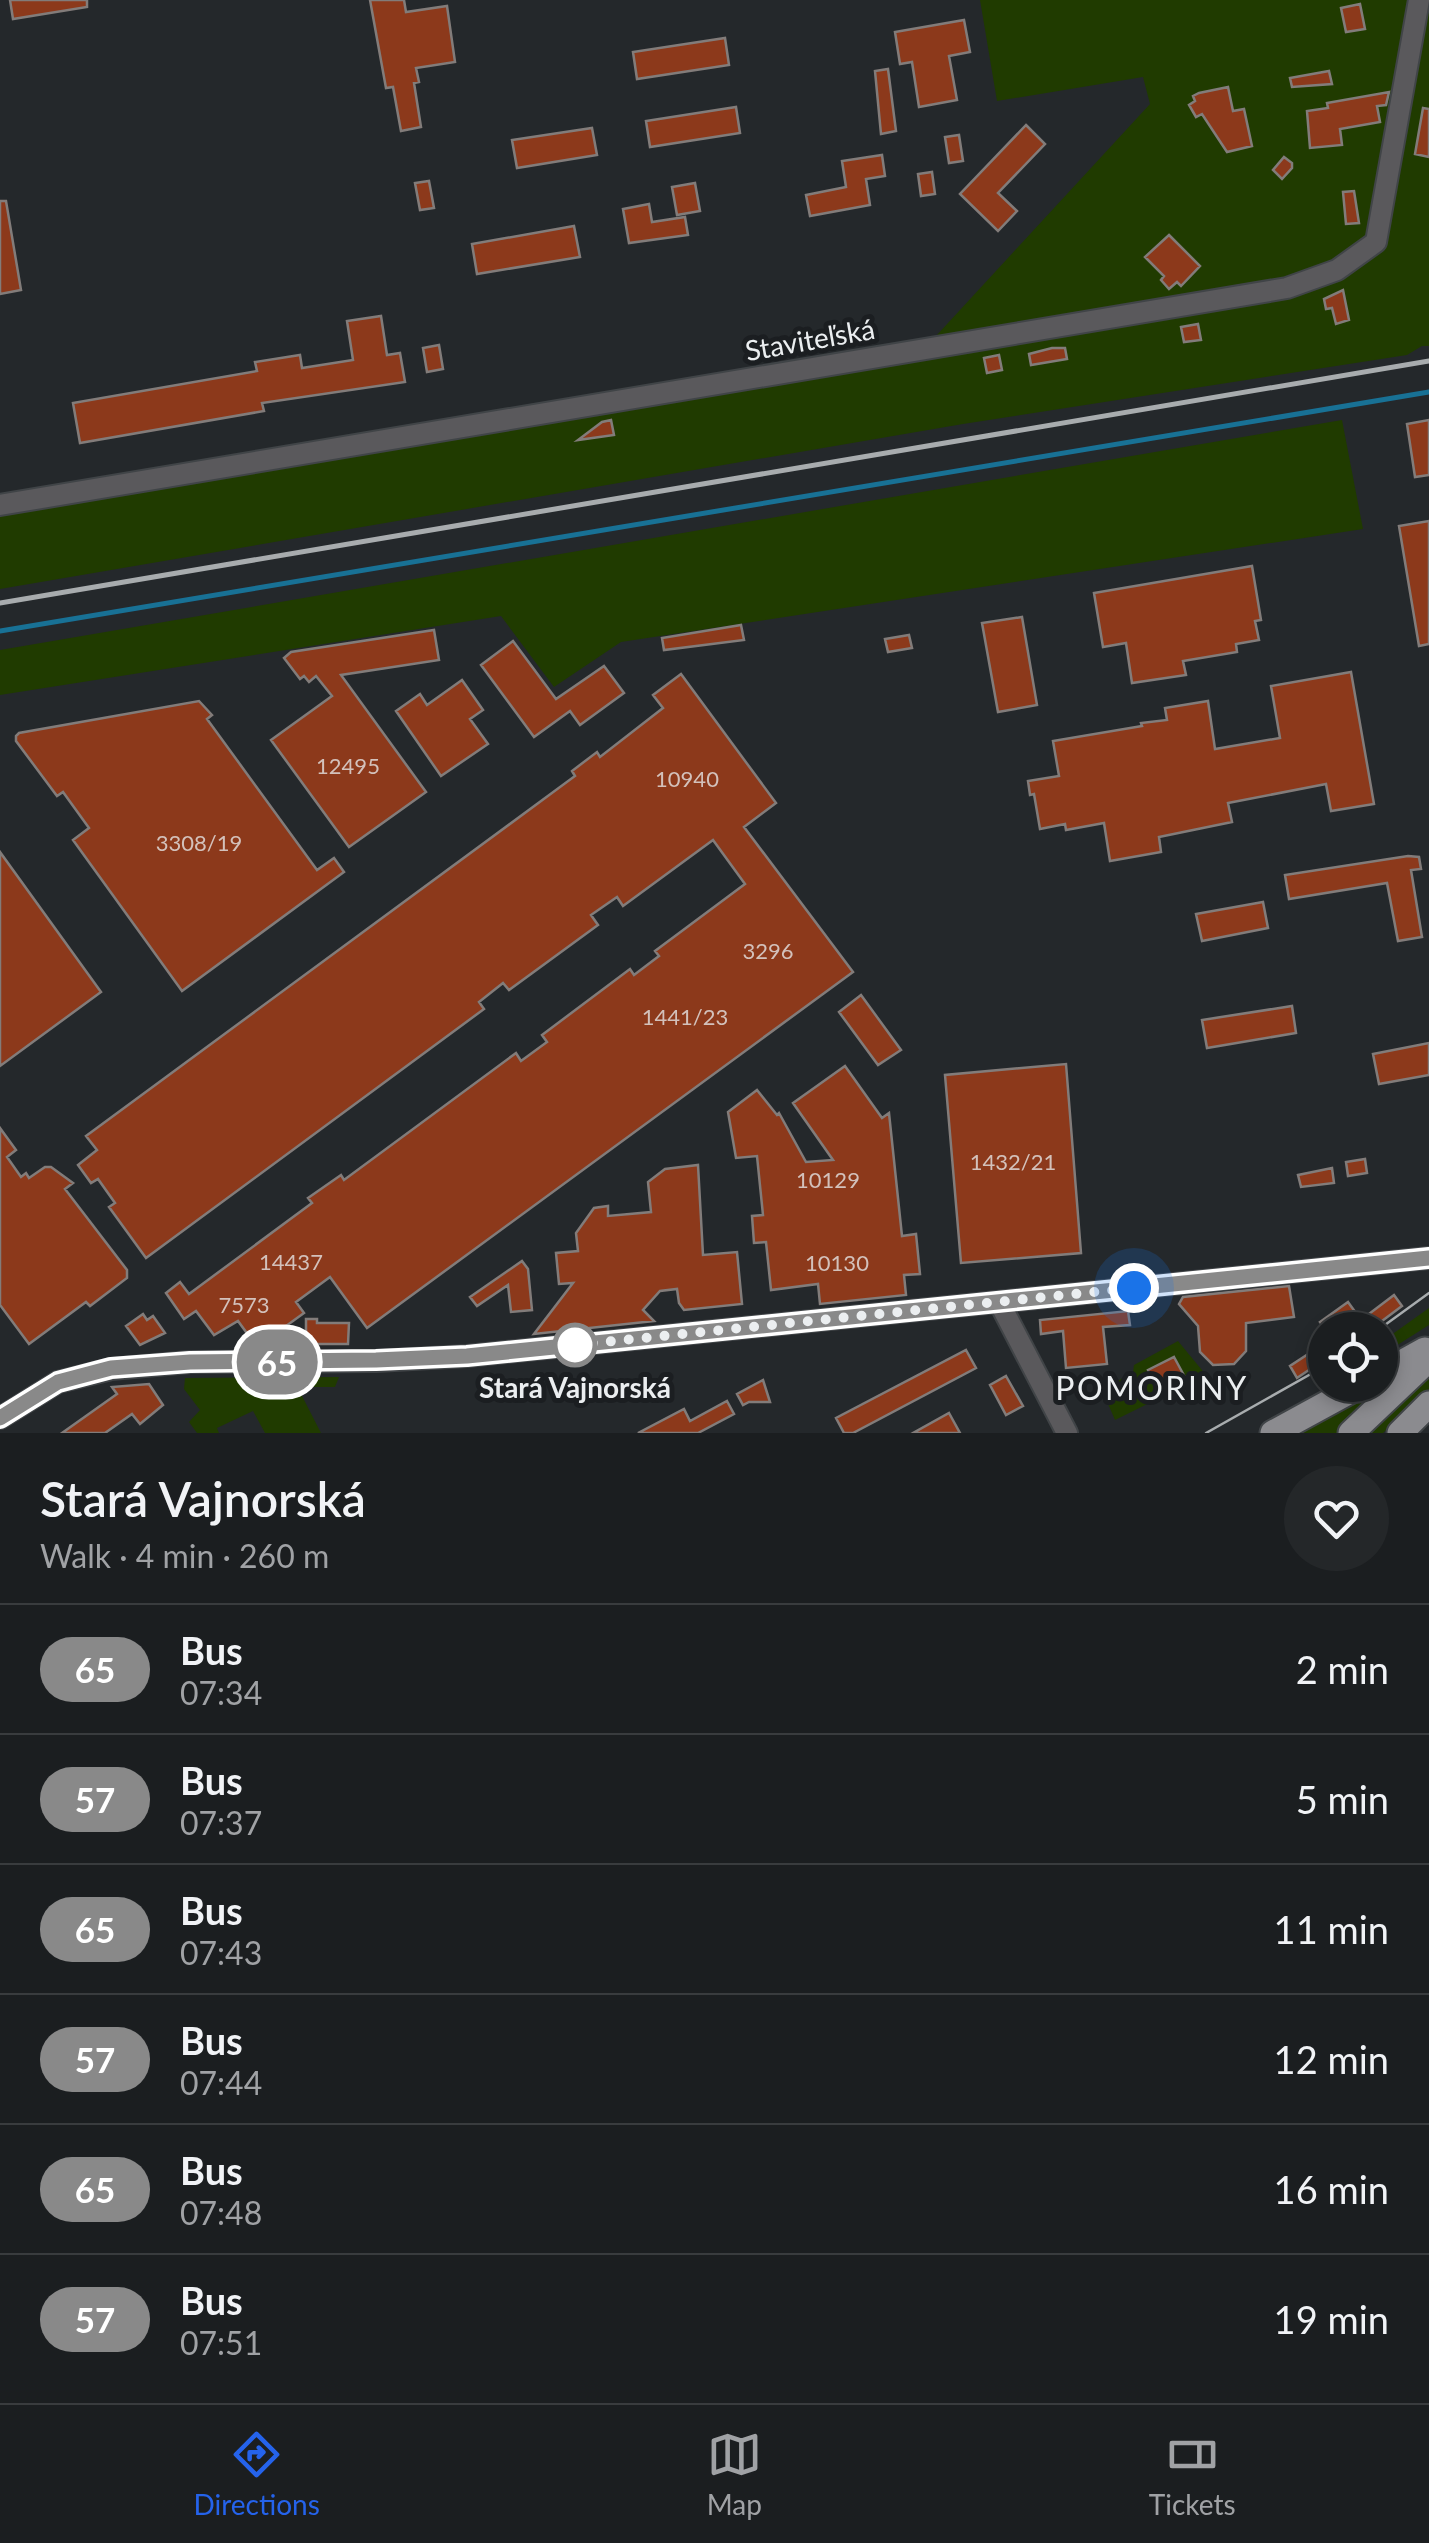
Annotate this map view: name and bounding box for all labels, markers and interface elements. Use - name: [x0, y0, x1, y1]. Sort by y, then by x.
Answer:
- street label: Staviteľská: [742, 311, 877, 367]
- house number: 12495: [316, 752, 380, 779]
- house number: 10940: [655, 765, 719, 792]
- house number: 3308/19: [156, 829, 242, 856]
- house number: 3296: [742, 937, 794, 964]
- house number: 1441/23: [642, 1003, 728, 1030]
- house number: 1432/21: [970, 1148, 1056, 1175]
- house number: 10129: [796, 1166, 860, 1193]
- house number: 14437: [259, 1248, 323, 1275]
- house number: 10130: [805, 1249, 869, 1276]
- your location: [1109, 1263, 1159, 1313]
- house number: 7573: [218, 1291, 270, 1318]
- map controls: [1308, 1312, 1398, 1402]
- button: locate: [1308, 1312, 1398, 1402]
- marker: Stará Vajnorská: [554, 1324, 596, 1366]
- line badge: 65: [232, 1330, 322, 1394]
- text: 65: [257, 1341, 297, 1383]
- district label: POMORINY: [1055, 1368, 1249, 1407]
- place label: Stará Vajnorská: [479, 1370, 671, 1404]
- button: heart: [1284, 1466, 1389, 1571]
- text: Stará Vajnorská: [40, 1470, 366, 1527]
- text: Walk · 4 min · 260 m: [40, 1536, 329, 1575]
- text: Bus: [180, 1627, 243, 1673]
- text: 2 min: [1296, 1646, 1389, 1692]
- text: 65: [75, 1648, 115, 1690]
- text: 07:34: [180, 1673, 262, 1712]
- text: Bus: [180, 1757, 243, 1803]
- text: 5 min: [1296, 1776, 1389, 1822]
- text: 57: [75, 1778, 115, 1820]
- text: 07:37: [180, 1803, 262, 1842]
- text: Bus: [180, 1887, 243, 1933]
- text: 11 min: [1274, 1906, 1389, 1952]
- text: 65: [75, 1908, 115, 1950]
- text: 07:43: [180, 1933, 262, 1972]
- text: Bus: [180, 2017, 243, 2063]
- text: 12 min: [1274, 2036, 1389, 2082]
- text: 57: [75, 2038, 115, 2080]
- text: 07:44: [180, 2063, 262, 2102]
- text: Bus: [180, 2147, 243, 2193]
- text: 16 min: [1274, 2166, 1389, 2212]
- text: 65: [75, 2168, 115, 2210]
- text: 07:48: [180, 2193, 262, 2232]
- text: Bus: [180, 2277, 243, 2323]
- text: 19 min: [1274, 2296, 1389, 2342]
- text: 57: [75, 2298, 115, 2340]
- text: 07:51: [180, 2323, 262, 2362]
- tab: Directions: [193, 2427, 320, 2521]
- tab: Map: [707, 2427, 762, 2521]
- tab: Tickets: [1149, 2427, 1236, 2521]

